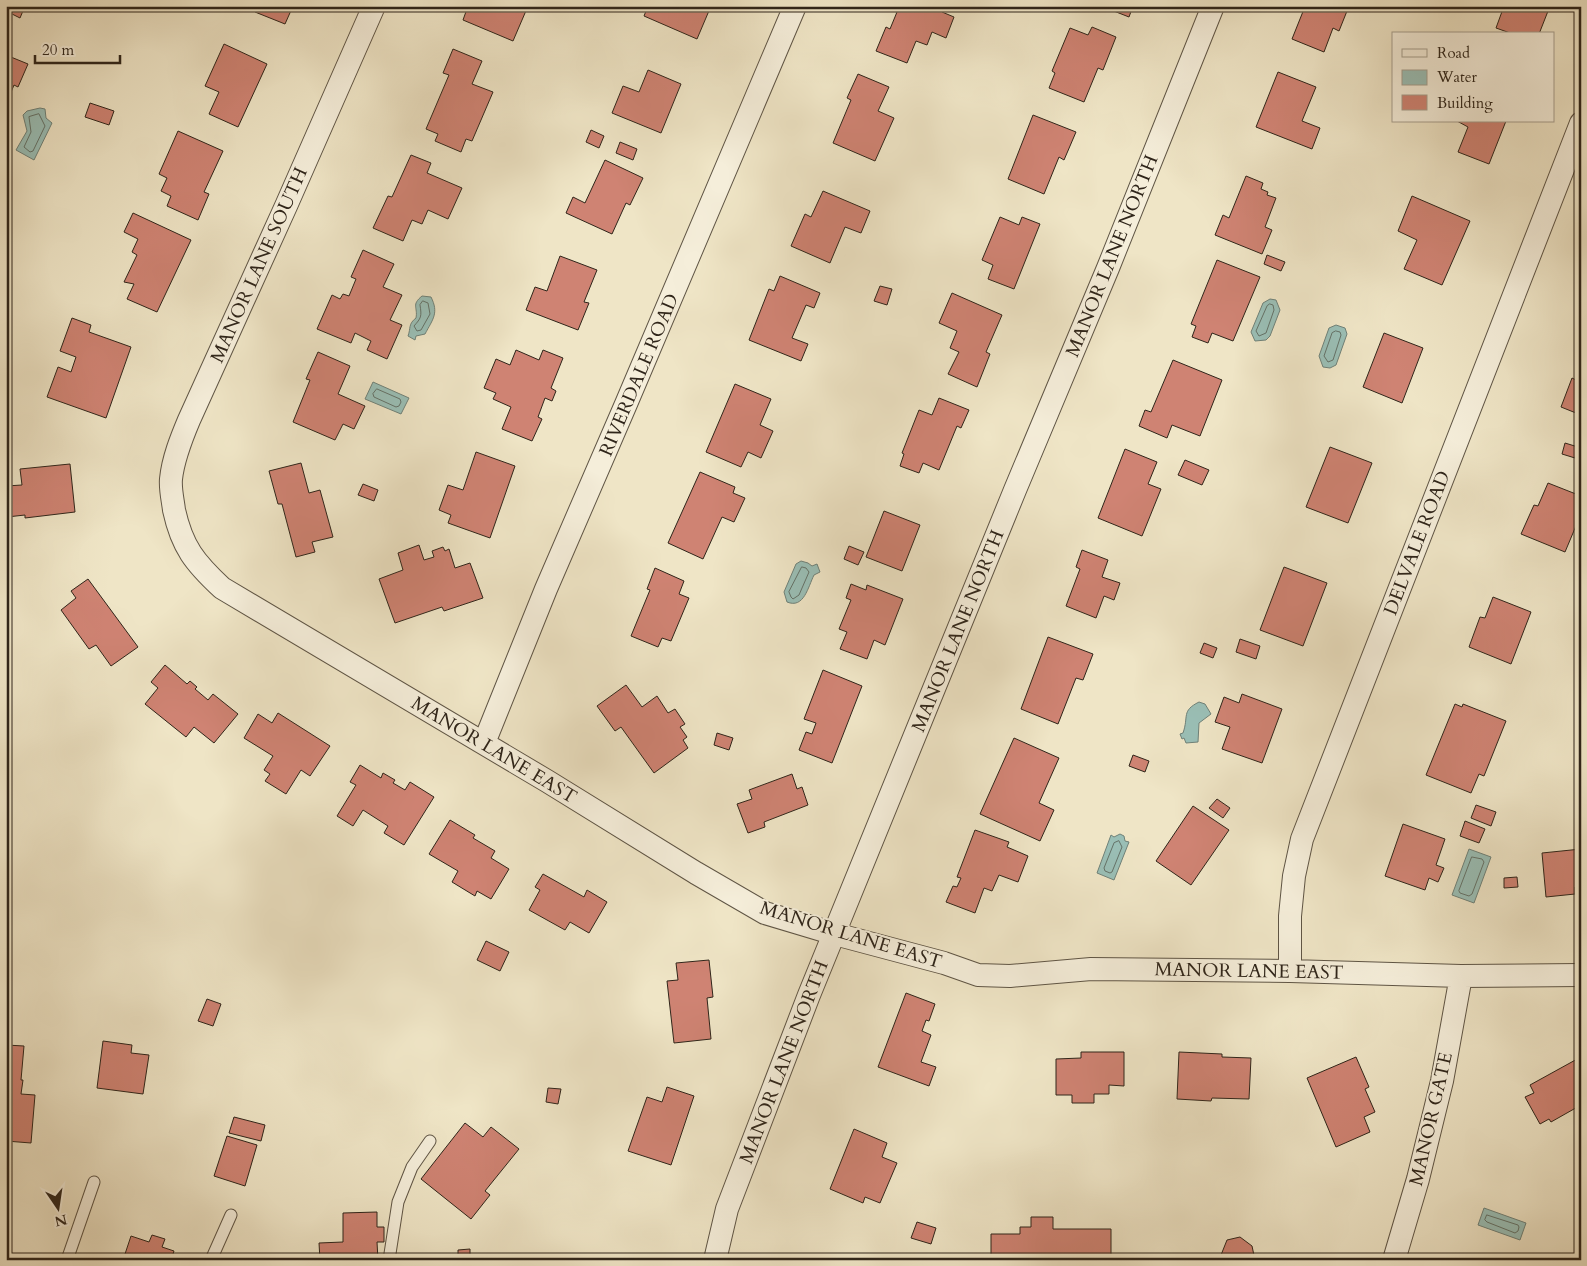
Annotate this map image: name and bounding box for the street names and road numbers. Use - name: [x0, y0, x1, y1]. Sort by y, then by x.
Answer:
- street label: MANOR LANE NORTH: [1059, 151, 1165, 361]
- street label: MANOR LANE SOUTH: [204, 163, 314, 367]
- street label: RIVERDALE ROAD: [593, 290, 685, 460]
- street label: DELVALE ROAD: [1377, 467, 1457, 619]
- street label: MANOR LANE NORTH: [905, 526, 1011, 736]
- street label: MANOR LANE EAST: [406, 690, 582, 810]
- street label: MANOR LANE EAST: [757, 895, 945, 975]
- street label: MANOR LANE NORTH: [733, 956, 835, 1167]
- street label: MANOR LANE EAST: [1154, 956, 1344, 986]
- street label: MANOR GATE: [1403, 1050, 1459, 1188]

